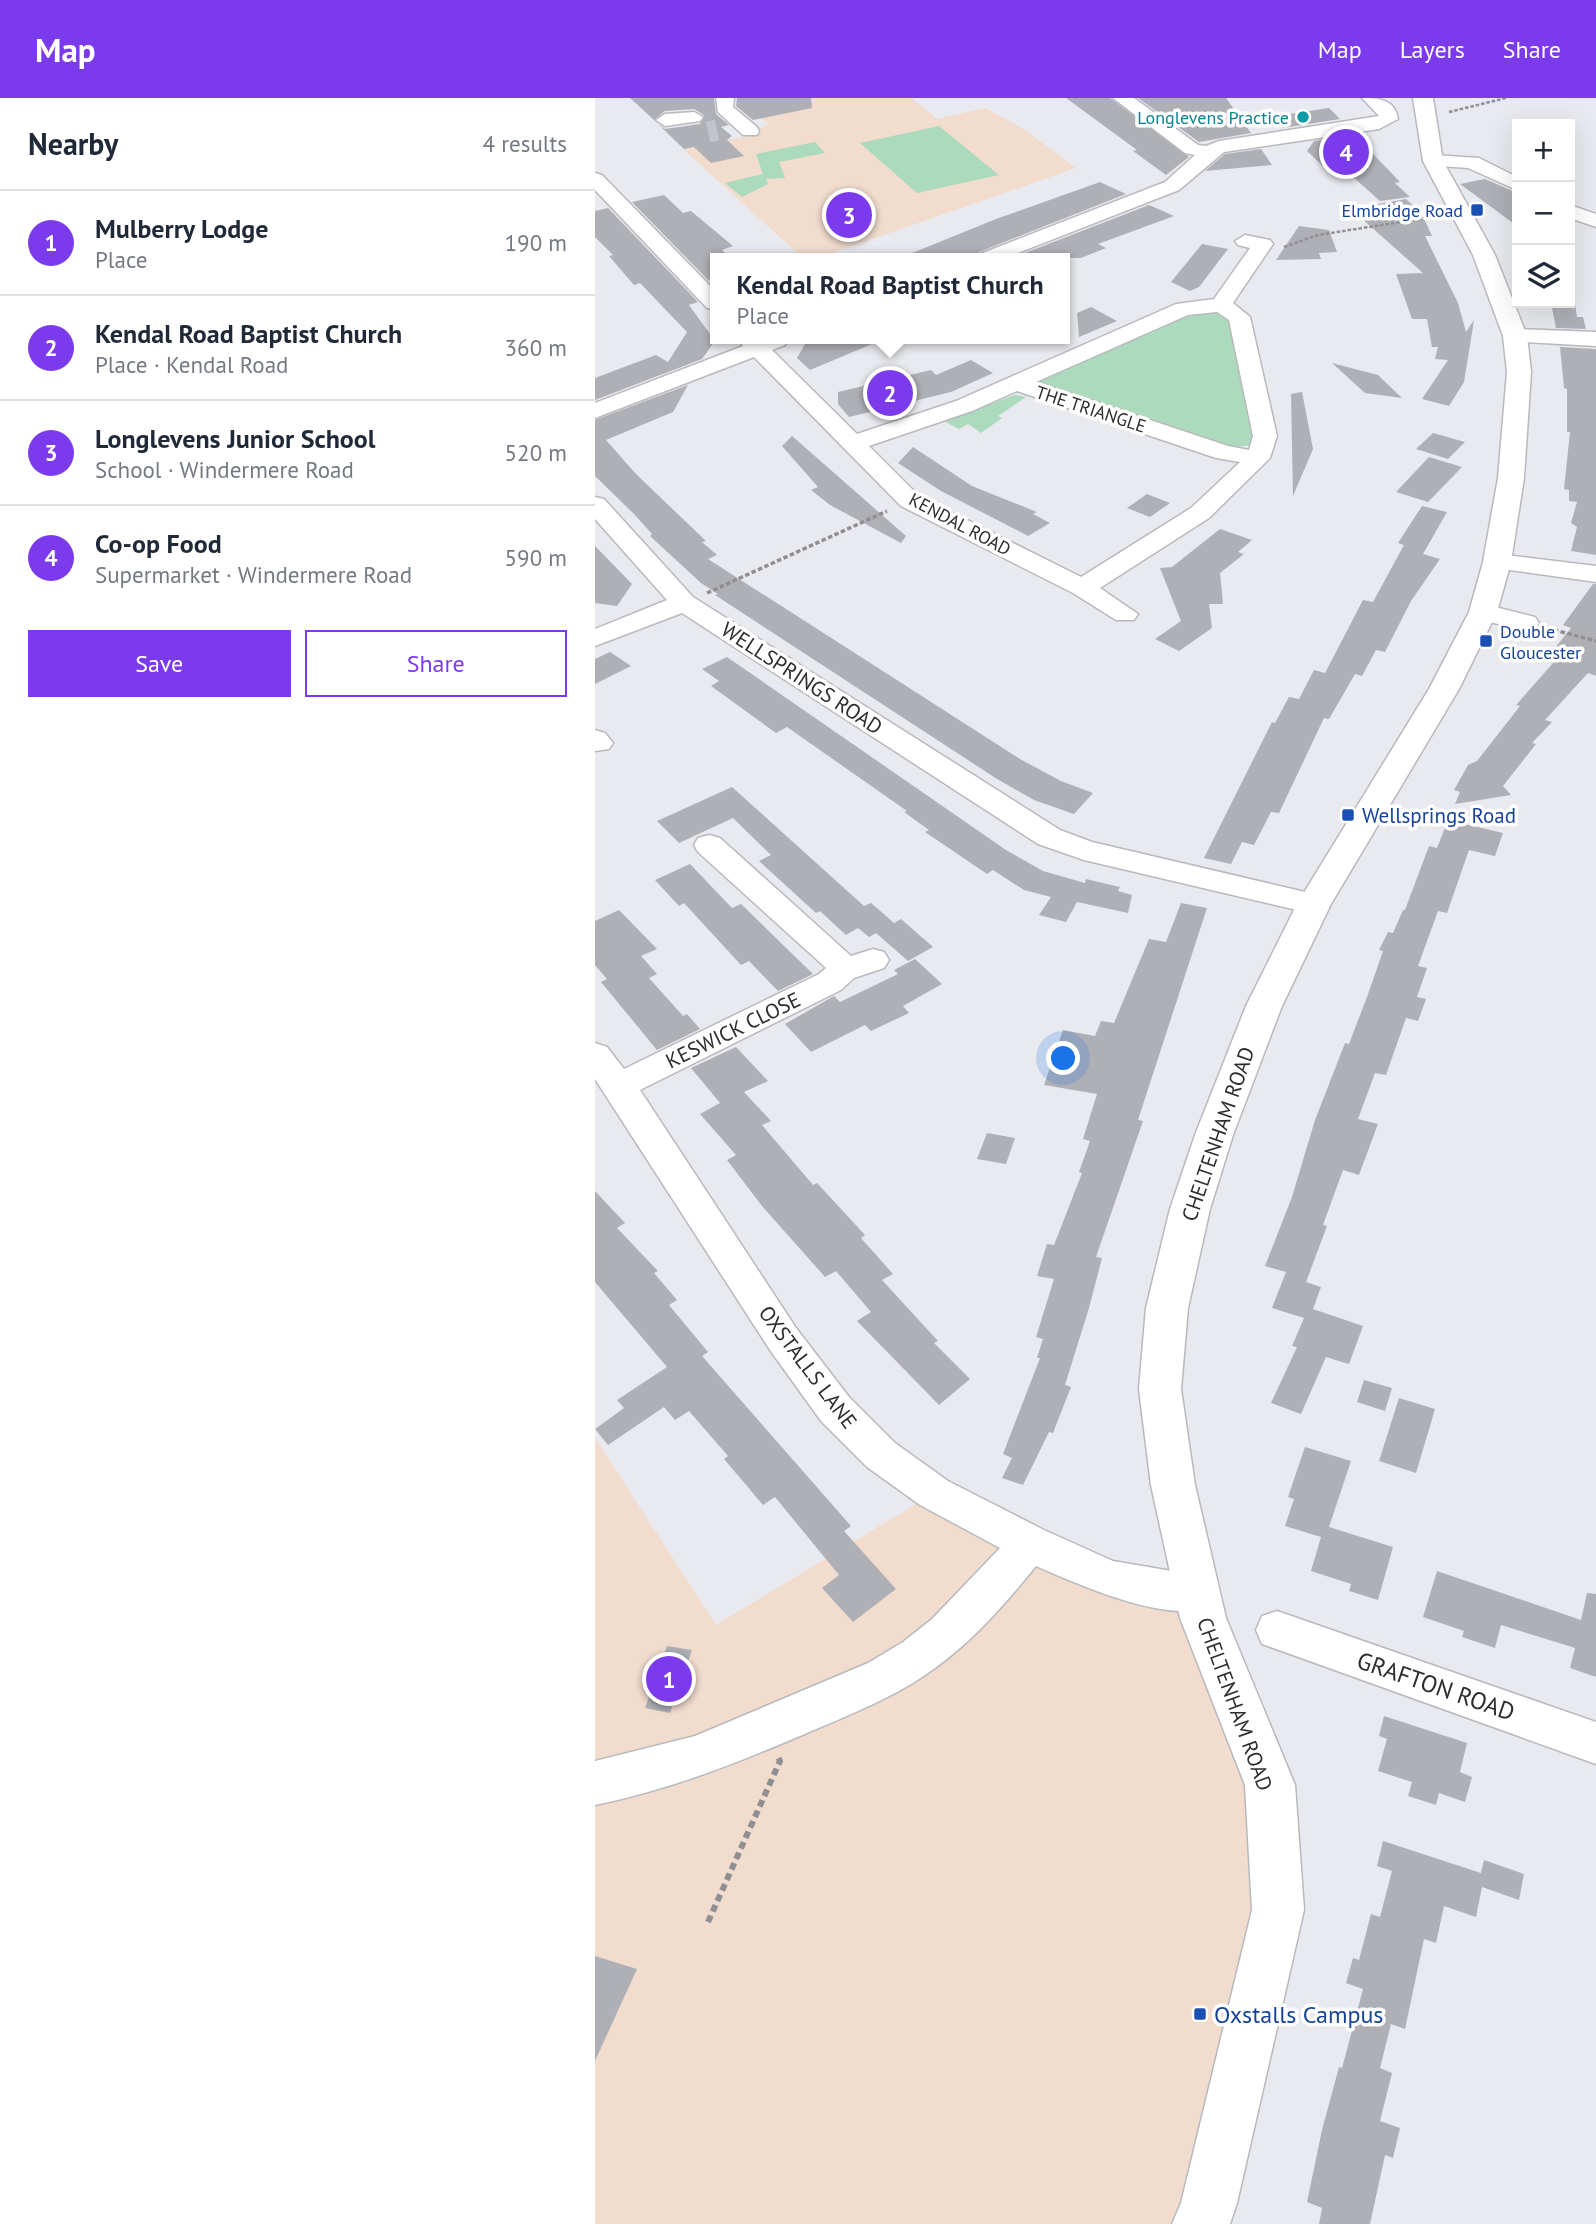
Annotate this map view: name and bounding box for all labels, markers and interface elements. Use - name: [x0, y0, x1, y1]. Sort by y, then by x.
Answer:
- text: Map: [35, 28, 96, 71]
- text: Map: [1318, 34, 1362, 65]
- text: Layers: [1400, 34, 1465, 65]
- text: Share: [1503, 34, 1561, 65]
- place label: Longlevens Practice: [1137, 106, 1289, 129]
- marker: Longlevens Practice: [1295, 109, 1311, 125]
- map controls: [1512, 119, 1575, 308]
- button: +: [1512, 119, 1575, 182]
- text: Nearby: [28, 124, 118, 163]
- pin: 4: [1323, 126, 1369, 178]
- text: 4 results: [483, 129, 567, 158]
- button: −: [1512, 182, 1575, 245]
- pin: 3: [826, 189, 872, 241]
- place label: Elmbridge Road: [1341, 199, 1463, 222]
- marker: Elmbridge Road: [1469, 202, 1485, 218]
- text: Mulberry Lodge: [95, 212, 268, 245]
- text: 1: [44, 228, 58, 257]
- text: 190 m: [505, 228, 567, 257]
- text: Place: [95, 245, 148, 274]
- button: layers: [1512, 245, 1575, 308]
- popup: [710, 253, 1070, 344]
- text: Kendal Road Baptist Church: [736, 268, 1044, 301]
- text: Place: [736, 301, 789, 330]
- text: Kendal Road Baptist Church: [95, 317, 402, 350]
- text: 2: [44, 333, 58, 362]
- text: 360 m: [505, 333, 567, 362]
- text: Place · Kendal Road: [95, 350, 288, 379]
- pin: 2: [867, 367, 913, 419]
- street label: THE TRIANGLE: [1033, 380, 1149, 438]
- text: Longlevens Junior School: [95, 422, 375, 455]
- text: 3: [44, 438, 58, 467]
- text: 520 m: [505, 438, 567, 467]
- text: School · Windermere Road: [95, 455, 354, 484]
- street label: KENDAL ROAD: [905, 488, 1015, 560]
- text: Co-op Food: [95, 527, 222, 560]
- text: 4: [44, 543, 58, 572]
- text: 590 m: [505, 543, 567, 572]
- text: Supermarket · Windermere Road: [95, 560, 412, 589]
- street label: WELLSPRINGS ROAD: [716, 616, 888, 740]
- place label: Double Gloucester: [1500, 620, 1581, 664]
- button: Save: [28, 630, 291, 697]
- button: Share: [305, 630, 567, 697]
- marker: Double Gloucester: [1478, 633, 1494, 649]
- place label: Wellsprings Road: [1362, 802, 1516, 829]
- marker: Wellsprings Road: [1340, 807, 1356, 823]
- street label: KESWICK CLOSE: [661, 986, 805, 1074]
- your location: [1046, 1041, 1080, 1075]
- street label: CHELTENHAM ROAD: [1175, 1043, 1261, 1225]
- street label: OXSTALLS LANE: [753, 1300, 863, 1434]
- street label: CHELTENHAM ROAD: [1191, 1614, 1279, 1794]
- street label: GRAFTON ROAD: [1353, 1645, 1519, 1727]
- pin: 1: [646, 1653, 692, 1705]
- place label: Oxstalls Campus: [1214, 1999, 1383, 2030]
- marker: Oxstalls Campus: [1192, 2006, 1208, 2022]

